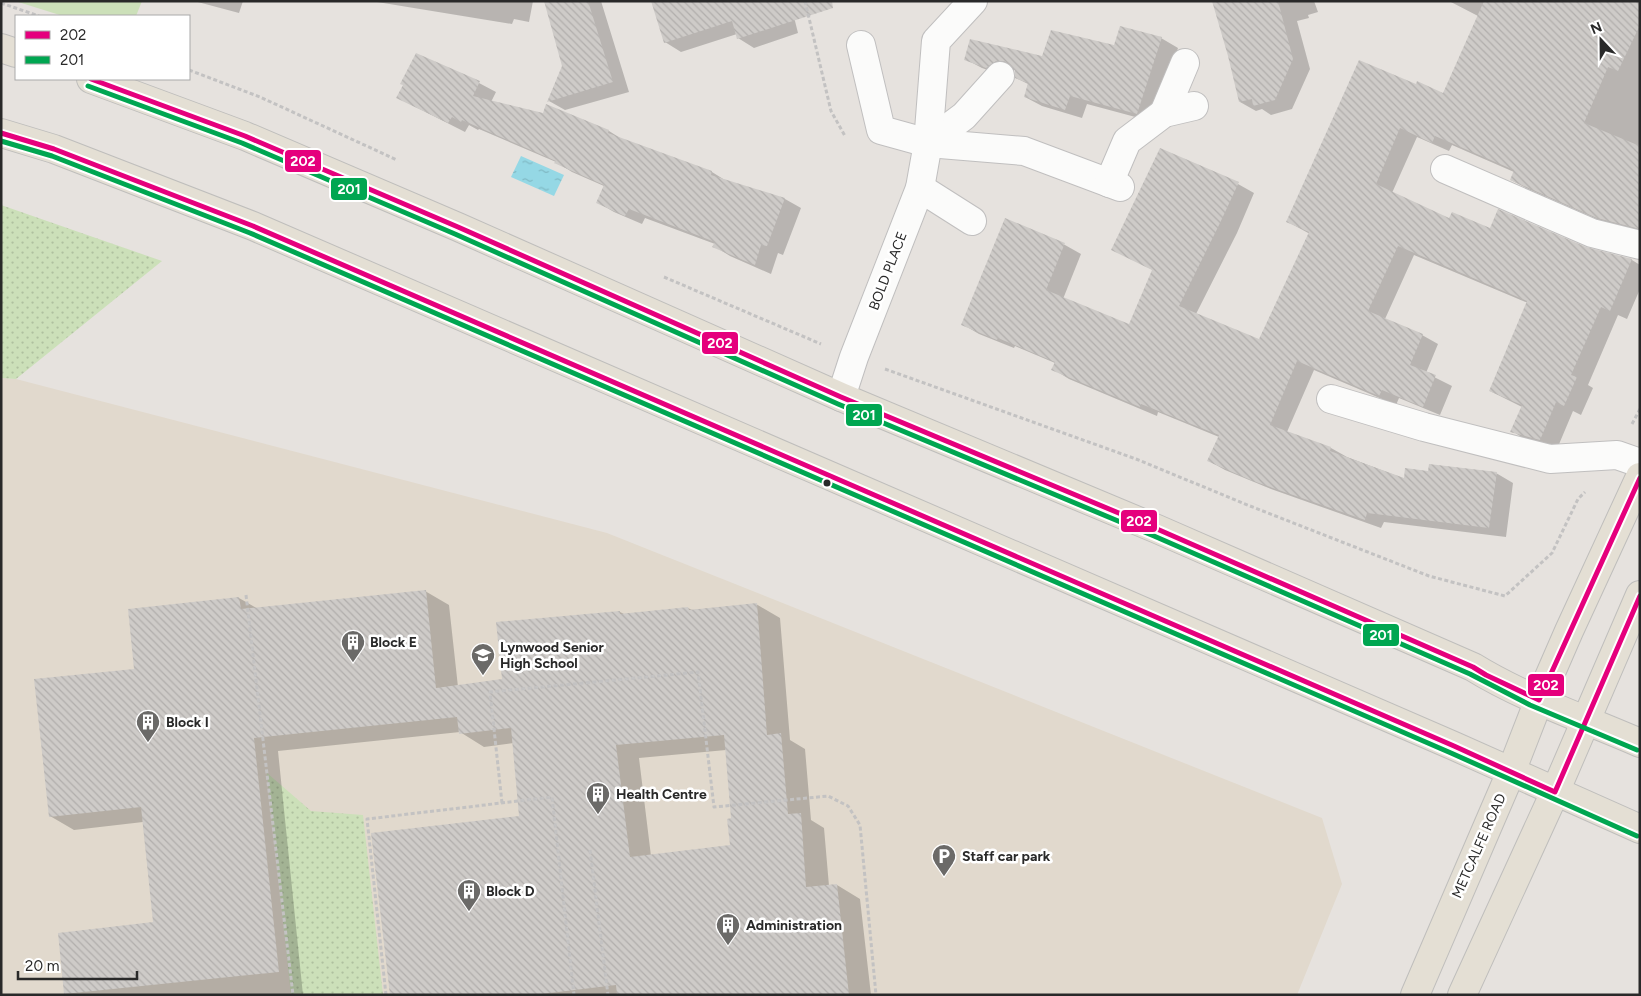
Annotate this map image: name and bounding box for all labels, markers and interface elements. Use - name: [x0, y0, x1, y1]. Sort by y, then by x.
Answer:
- legend: [15, 15, 190, 80]
- north arrow: [1576, 15, 1626, 65]
- text: N: [1588, 19, 1605, 38]
- text: 202: [60, 26, 86, 44]
- text: 201: [60, 51, 84, 69]
- line badge: 202: [284, 149, 322, 173]
- text: 202: [290, 153, 316, 170]
- line badge: 201: [330, 177, 368, 201]
- text: 201: [337, 181, 361, 198]
- street label: BOLD PLACE: [865, 229, 911, 313]
- line badge: 202: [701, 331, 739, 355]
- text: 202: [707, 335, 733, 352]
- line badge: 201: [845, 403, 883, 427]
- text: 201: [852, 407, 876, 424]
- unlabelled marker: [822, 478, 832, 488]
- line badge: 202: [1120, 509, 1158, 533]
- text: 202: [1126, 513, 1152, 530]
- line badge: 201: [1362, 623, 1400, 647]
- text: 201: [1369, 627, 1393, 644]
- building icon: Block E: [340, 629, 366, 663]
- place label: Block E: [370, 634, 417, 651]
- place label: Lynwood Senior High School: [500, 639, 604, 672]
- school or university icon: Lynwood Senior High School: [470, 642, 496, 676]
- line badge: 202: [1527, 673, 1565, 697]
- text: 202: [1533, 677, 1559, 694]
- building icon: Block I: [135, 709, 161, 743]
- place label: Block I: [166, 714, 209, 731]
- building icon: Health Centre: [585, 781, 611, 815]
- place label: Health Centre: [616, 786, 707, 803]
- street label: METCALFE ROAD: [1448, 791, 1510, 901]
- parking icon: Staff car park: [931, 843, 957, 877]
- place label: Staff car park: [962, 848, 1051, 865]
- building icon: Block D: [456, 878, 482, 912]
- place label: Block D: [486, 883, 535, 900]
- building icon: Administration: [715, 912, 741, 946]
- place label: Administration: [746, 917, 842, 934]
- scale bar: [18, 948, 136, 980]
- text: 20 m: [25, 957, 59, 975]

